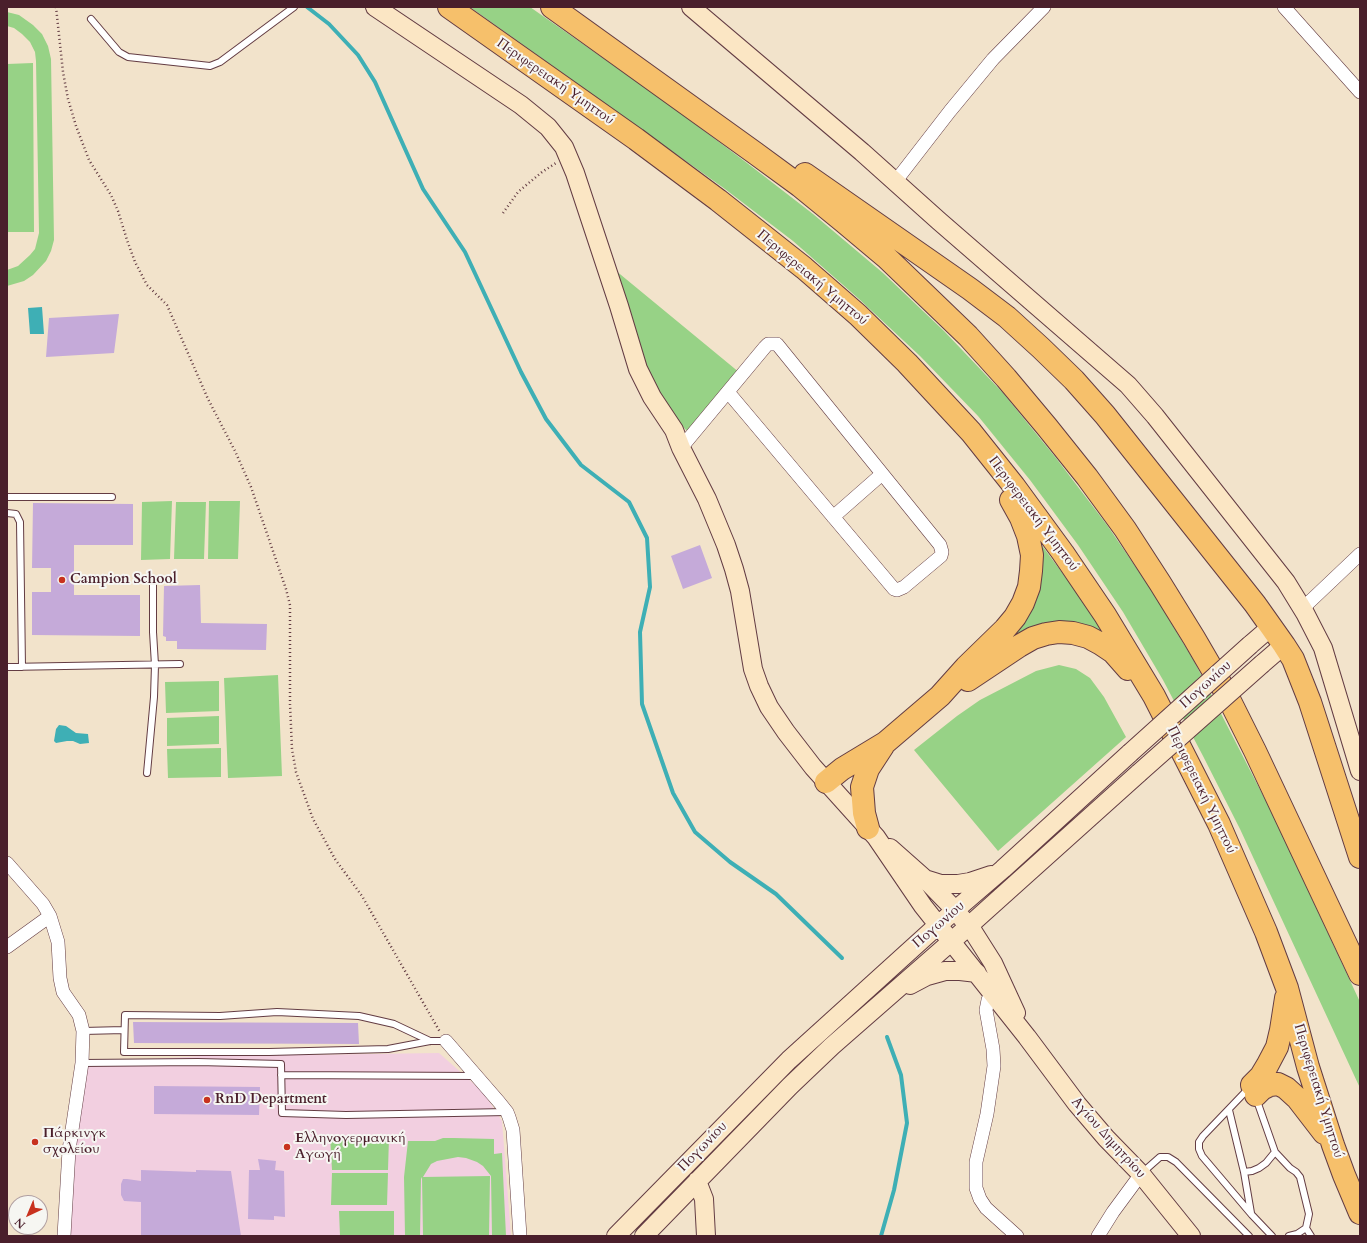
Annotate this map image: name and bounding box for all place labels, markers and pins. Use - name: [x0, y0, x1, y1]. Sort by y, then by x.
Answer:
- place label: Campion School: [70, 572, 177, 588]
- marker: Campion School: [57, 575, 67, 585]
- place label: RnD Department: [215, 1092, 327, 1108]
- marker: RnD Department: [202, 1095, 212, 1105]
- place label: Πάρκινγκ σχολείου: [43, 1126, 106, 1158]
- place label: Ελληνογερμανική Αγωγή: [295, 1131, 406, 1164]
- marker: Πάρκινγκ σχολείου: [30, 1137, 40, 1147]
- marker: Ελληνογερμανική Αγωγή: [282, 1142, 292, 1152]

